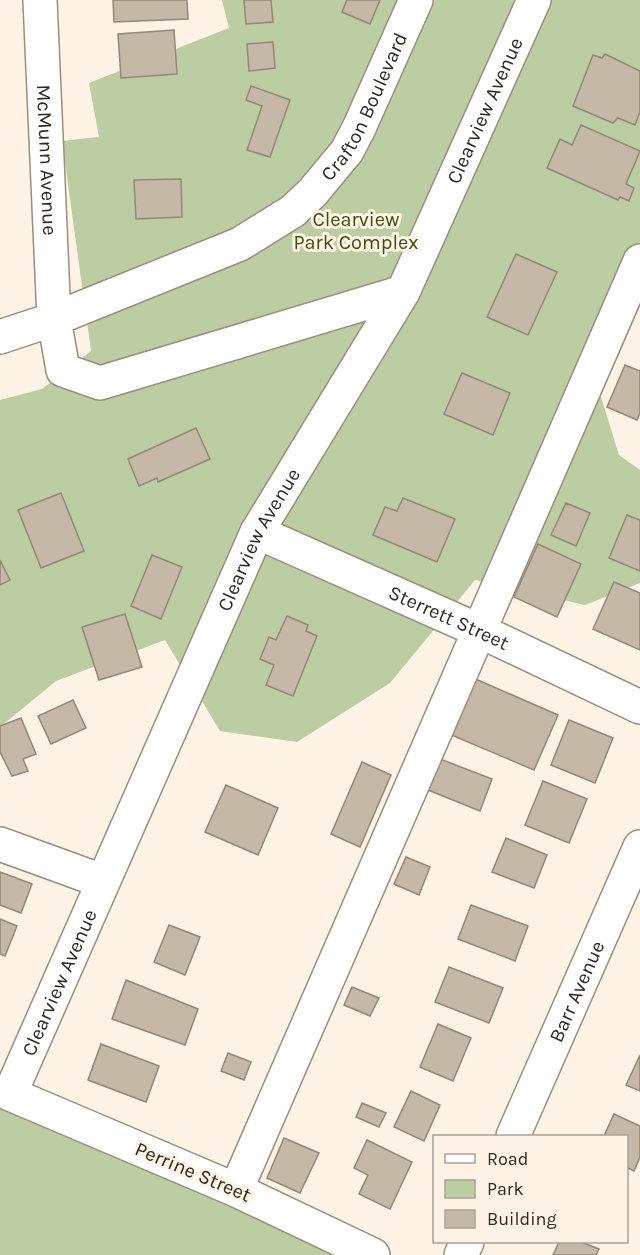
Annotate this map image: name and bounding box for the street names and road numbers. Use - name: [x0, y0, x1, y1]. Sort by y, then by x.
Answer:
- street label: Crafton Boulevard: [316, 29, 412, 185]
- street label: Clearview Avenue: [442, 34, 527, 187]
- street label: McMunn Avenue: [32, 84, 62, 236]
- street label: Clearview Avenue: [212, 464, 305, 614]
- street label: Sterrett Street: [385, 580, 513, 655]
- street label: Clearview Avenue: [17, 906, 101, 1059]
- street label: Barr Avenue: [544, 937, 609, 1046]
- street label: Perrine Street: [132, 1137, 255, 1207]

